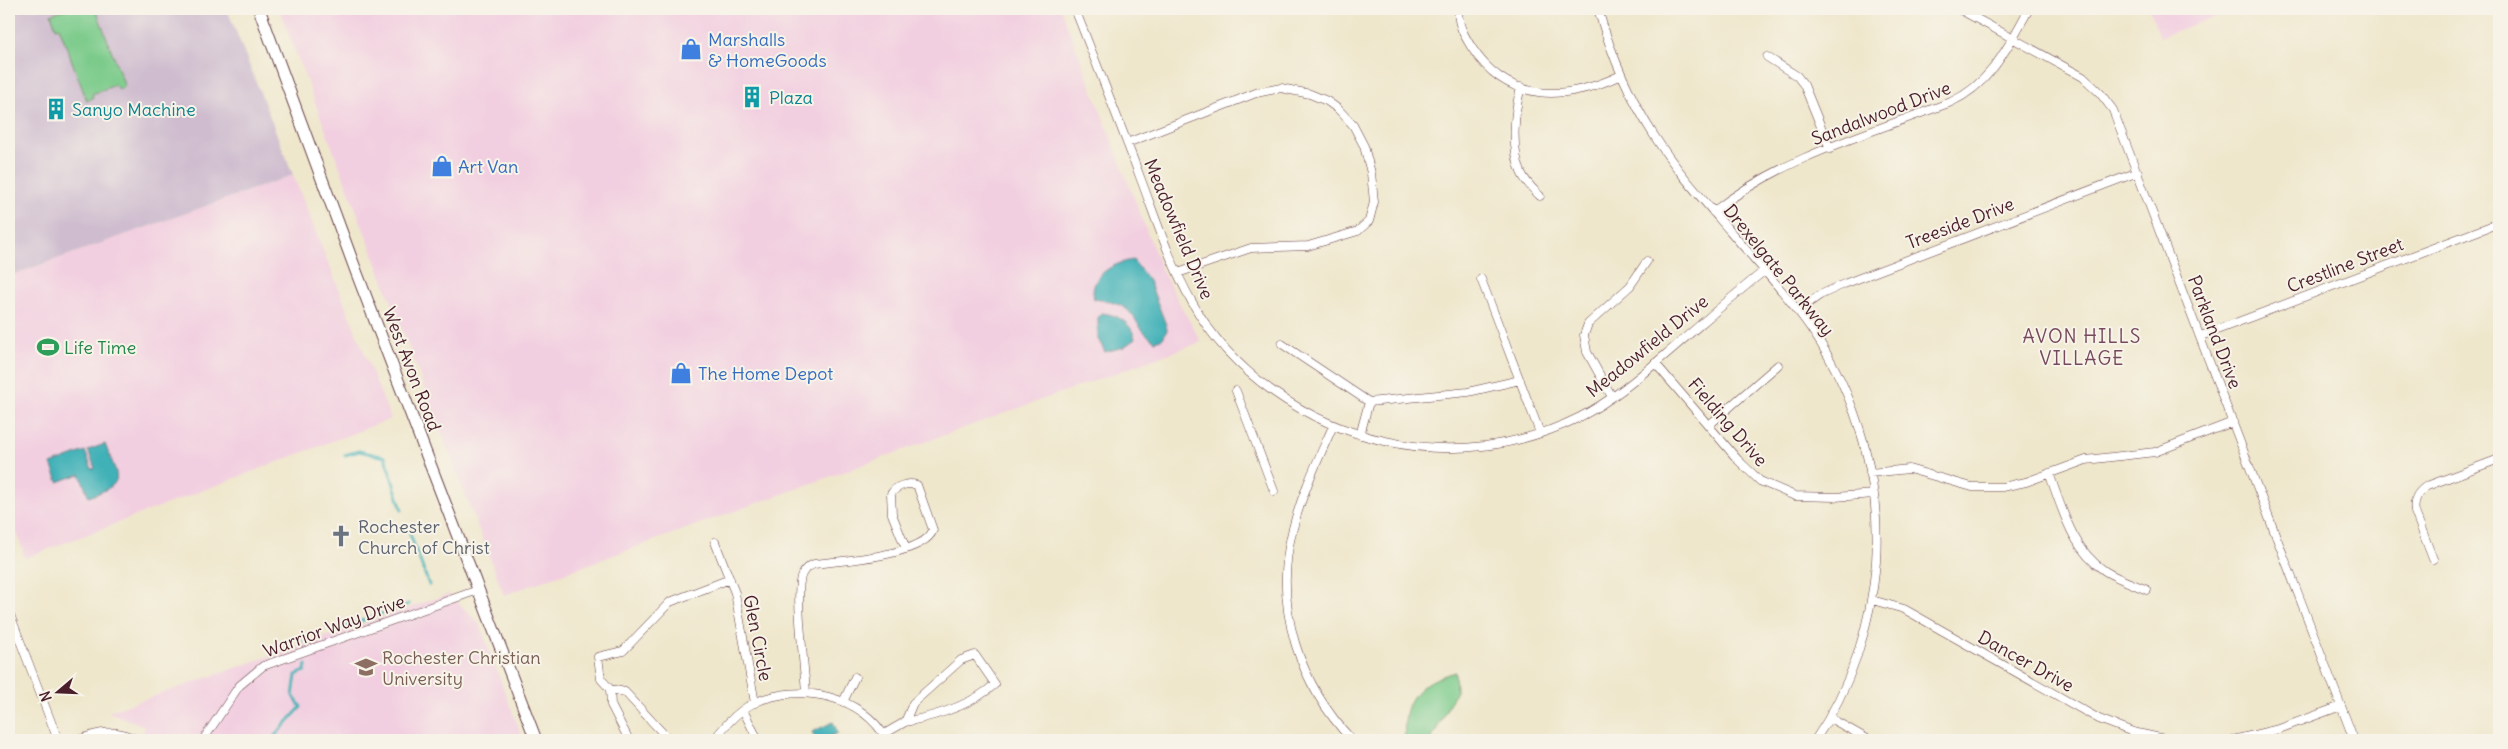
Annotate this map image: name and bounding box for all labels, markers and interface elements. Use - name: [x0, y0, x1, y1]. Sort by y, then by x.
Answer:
- place label: Marshalls & HomeGoods: [708, 28, 827, 72]
- shop icon: Marshalls & HomeGoods: [678, 36, 704, 62]
- street label: Sandalwood Drive: [1808, 76, 1954, 150]
- building icon: Plaza: [739, 84, 765, 110]
- place label: Plaza: [769, 86, 813, 109]
- building icon: Sanyo Machine: [43, 96, 69, 122]
- place label: Sanyo Machine: [72, 98, 196, 121]
- shop icon: Art Van: [429, 153, 455, 179]
- place label: Art Van: [458, 155, 518, 178]
- street label: Meadowfield Drive: [1139, 155, 1219, 303]
- street label: Treeside Drive: [1903, 192, 2017, 254]
- street label: Drexelgate Parkway: [1719, 199, 1839, 341]
- street label: Crestline Street: [2283, 232, 2407, 298]
- street label: Parkland Drive: [2183, 272, 2247, 392]
- street label: Meadowfield Drive: [1581, 290, 1713, 402]
- street label: West Avon Road: [378, 304, 446, 435]
- district label: AVON HILLS VILLAGE: [2023, 324, 2141, 370]
- sports icon: Life Time: [35, 334, 61, 360]
- place label: Life Time: [64, 336, 136, 359]
- shop icon: The Home Depot: [668, 360, 694, 386]
- place label: The Home Depot: [698, 362, 833, 385]
- street label: Fielding Drive: [1683, 373, 1773, 471]
- place label: Rochester Church of Christ: [358, 515, 490, 559]
- church icon: Rochester Church of Christ: [328, 523, 354, 549]
- street label: Warrior Way Drive: [260, 590, 408, 662]
- street label: Glen Circle: [738, 593, 778, 683]
- street label: Dancer Drive: [1974, 625, 2078, 697]
- place label: Rochester Christian University: [382, 646, 541, 690]
- school or university icon: Rochester Christian University: [353, 654, 379, 680]
- north arrow: [32, 666, 82, 716]
- text: N: [36, 689, 56, 704]

